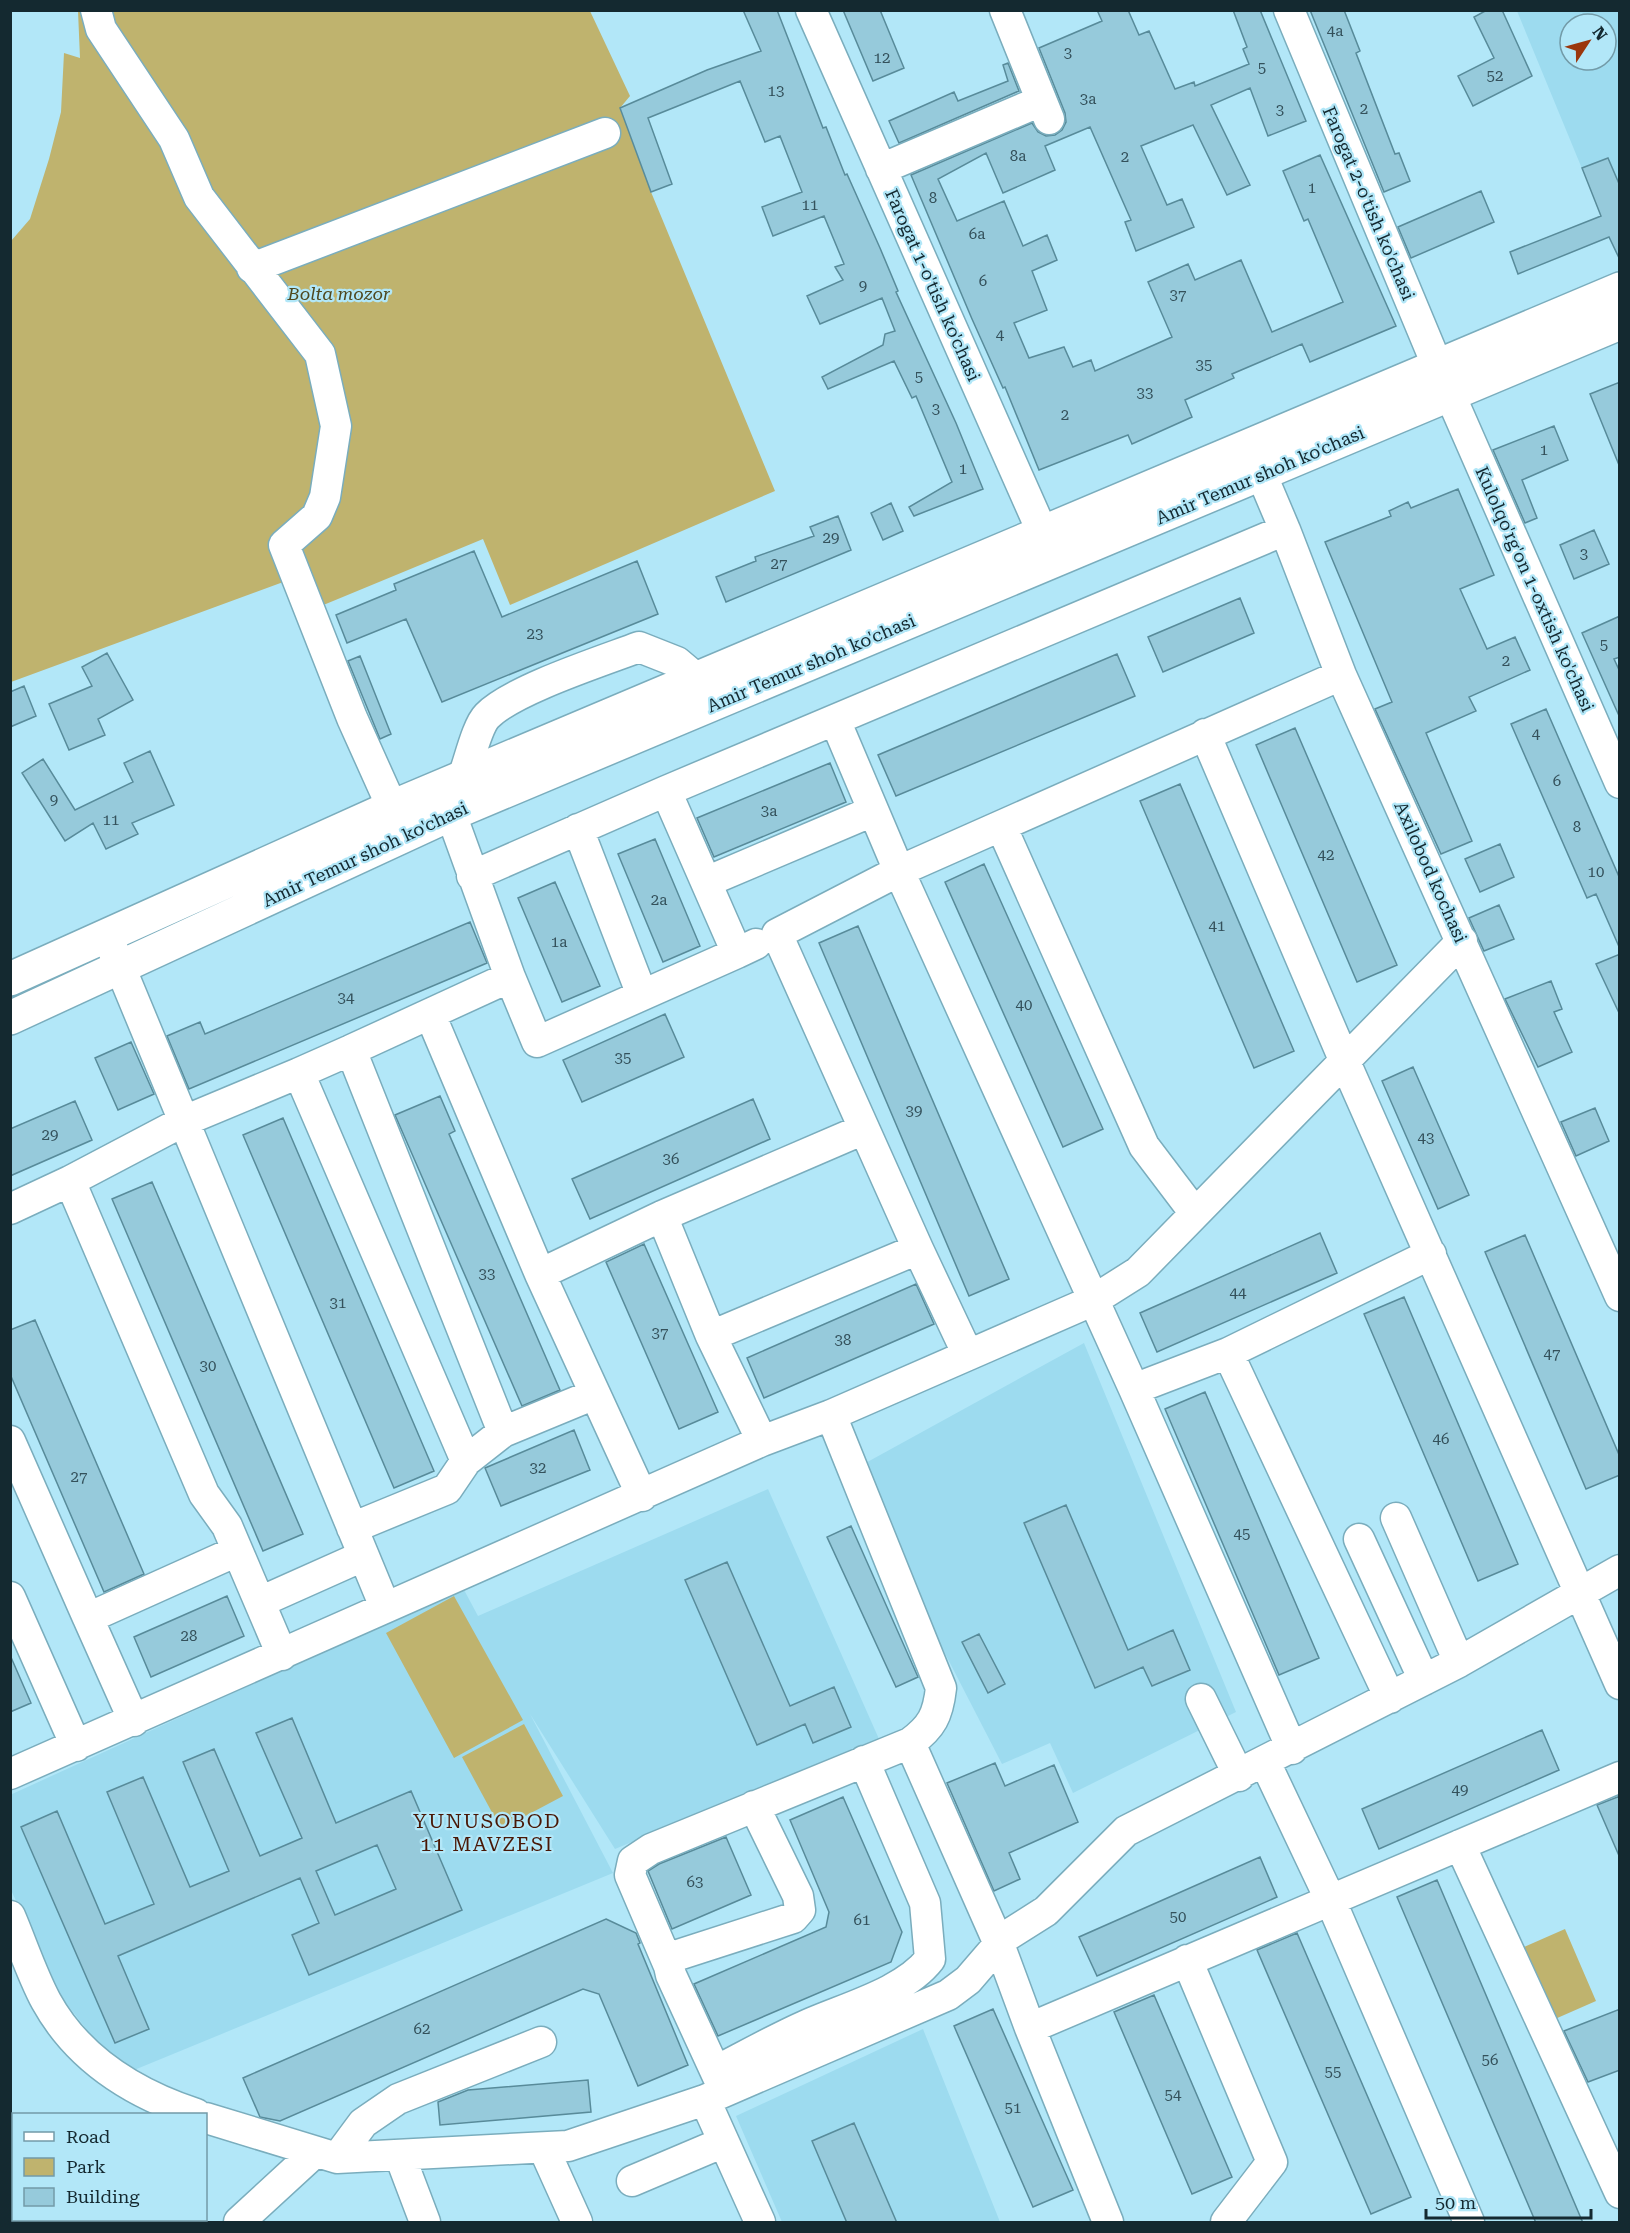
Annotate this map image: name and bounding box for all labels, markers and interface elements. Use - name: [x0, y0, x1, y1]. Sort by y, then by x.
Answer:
- north arrow: [1558, 12, 1618, 72]
- house number: 4а: [1327, 22, 1343, 40]
- text: N: [1588, 23, 1611, 44]
- house number: 3: [1064, 44, 1072, 62]
- house number: 12: [874, 49, 890, 67]
- house number: 5: [1258, 59, 1266, 77]
- house number: 52: [1487, 67, 1503, 85]
- house number: 13: [768, 82, 784, 100]
- house number: 3а: [1080, 90, 1096, 108]
- house number: 2: [1360, 100, 1368, 118]
- house number: 3: [1276, 101, 1284, 119]
- street label: Farogat 2-o'tish ko'chasi: [1319, 103, 1419, 303]
- house number: 8а: [1010, 147, 1026, 165]
- house number: 2: [1121, 148, 1129, 166]
- house number: 1: [1308, 179, 1316, 197]
- street label: Farogat 1-o'tish ko'chasi: [881, 186, 985, 385]
- house number: 8: [929, 189, 937, 207]
- house number: 11: [802, 196, 818, 214]
- house number: 6а: [969, 225, 985, 243]
- house number: 6: [979, 272, 987, 290]
- house number: 9: [859, 277, 867, 295]
- park label: Bolta mozor: [287, 283, 391, 304]
- house number: 37: [1170, 286, 1186, 304]
- house number: 4: [996, 326, 1005, 344]
- house number: 35: [1196, 356, 1212, 374]
- house number: 5: [915, 368, 923, 386]
- house number: 33: [1137, 384, 1153, 402]
- house number: 3: [932, 400, 940, 418]
- house number: 2: [1061, 406, 1069, 424]
- street label: Amir Temur shoh ko'chasi: [1153, 421, 1368, 528]
- house number: 1: [1540, 441, 1548, 459]
- house number: 1: [959, 460, 967, 478]
- street label: Kulolqo'rg'on 1-oxtish ko'chasi: [1471, 463, 1599, 715]
- house number: 29: [823, 529, 839, 547]
- house number: 3: [1580, 545, 1588, 563]
- house number: 27: [771, 555, 787, 573]
- street label: Amir Temur shoh ko'chasi: [704, 609, 919, 716]
- house number: 23: [527, 625, 543, 643]
- house number: 5: [1600, 636, 1608, 654]
- house number: 2: [1502, 652, 1510, 670]
- house number: 4: [1532, 725, 1541, 743]
- house number: 6: [1553, 772, 1561, 790]
- house number: 9: [50, 791, 58, 809]
- street label: Amir Temur shoh ko'chasi: [259, 797, 471, 911]
- street label: Axilobod kochasi: [1390, 798, 1472, 946]
- house number: 3а: [761, 802, 777, 820]
- house number: 11: [103, 811, 119, 829]
- house number: 8: [1573, 818, 1581, 836]
- house number: 42: [1318, 846, 1334, 864]
- house number: 10: [1588, 863, 1604, 881]
- house number: 2a: [651, 891, 667, 909]
- house number: 41: [1209, 917, 1225, 935]
- house number: 1a: [551, 933, 567, 951]
- house number: 34: [338, 989, 355, 1007]
- house number: 40: [1016, 996, 1032, 1014]
- house number: 35: [615, 1049, 631, 1067]
- house number: 39: [906, 1102, 922, 1120]
- house number: 29: [42, 1126, 58, 1144]
- house number: 43: [1418, 1129, 1434, 1147]
- house number: 36: [663, 1150, 679, 1168]
- house number: 33: [479, 1265, 495, 1283]
- house number: 44: [1230, 1284, 1247, 1302]
- house number: 31: [330, 1294, 346, 1312]
- house number: 37: [652, 1324, 668, 1342]
- house number: 38: [835, 1331, 851, 1349]
- house number: 47: [1544, 1345, 1560, 1363]
- house number: 30: [200, 1357, 216, 1375]
- house number: 46: [1433, 1430, 1449, 1448]
- house number: 32: [530, 1459, 546, 1477]
- house number: 27: [71, 1468, 87, 1486]
- house number: 45: [1234, 1525, 1250, 1543]
- house number: 28: [181, 1627, 197, 1645]
- house number: 49: [1452, 1781, 1468, 1799]
- district label: YUNUSOBOD 11 MAVZESI: [413, 1809, 561, 1856]
- house number: 63: [687, 1873, 703, 1891]
- house number: 50: [1170, 1908, 1186, 1926]
- house number: 61: [854, 1911, 870, 1929]
- house number: 62: [414, 2020, 430, 2038]
- house number: 56: [1482, 2051, 1498, 2069]
- house number: 55: [1325, 2063, 1341, 2081]
- house number: 54: [1165, 2086, 1182, 2104]
- house number: 51: [1005, 2099, 1021, 2117]
- legend: [12, 2113, 207, 2221]
- text: Road: [66, 2126, 111, 2147]
- text: Park: [66, 2156, 106, 2177]
- scale bar: [1426, 2182, 1591, 2220]
- text: Building: [66, 2186, 140, 2207]
- text: 50 m: [1435, 2192, 1476, 2213]

